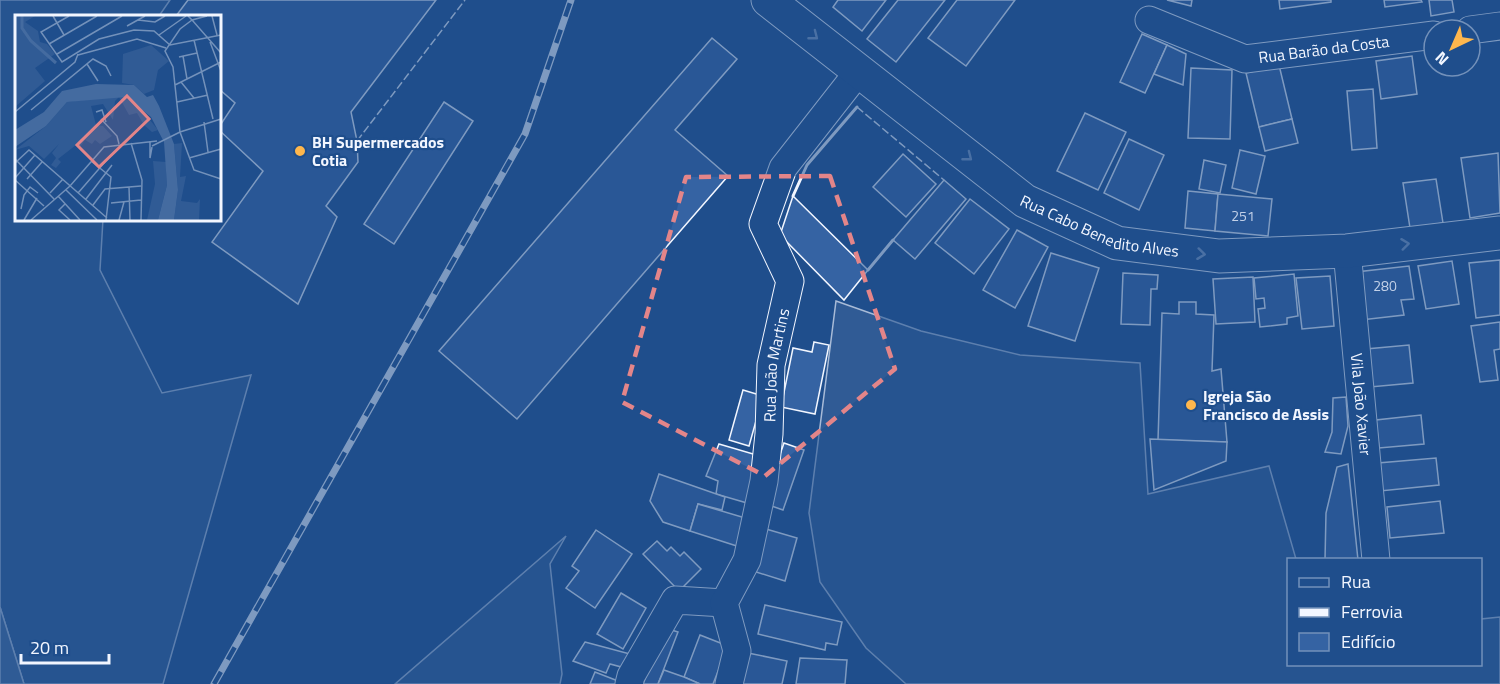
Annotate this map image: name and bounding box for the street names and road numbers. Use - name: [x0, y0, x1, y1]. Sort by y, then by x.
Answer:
- street label: Rua Barão da Costa: [1257, 29, 1390, 69]
- street label: Rua Cabo Benedito Alves: [1016, 188, 1180, 263]
- street label: Rua João Martins: [757, 306, 796, 422]
- street label: Vila João Xavier: [1345, 352, 1378, 457]

